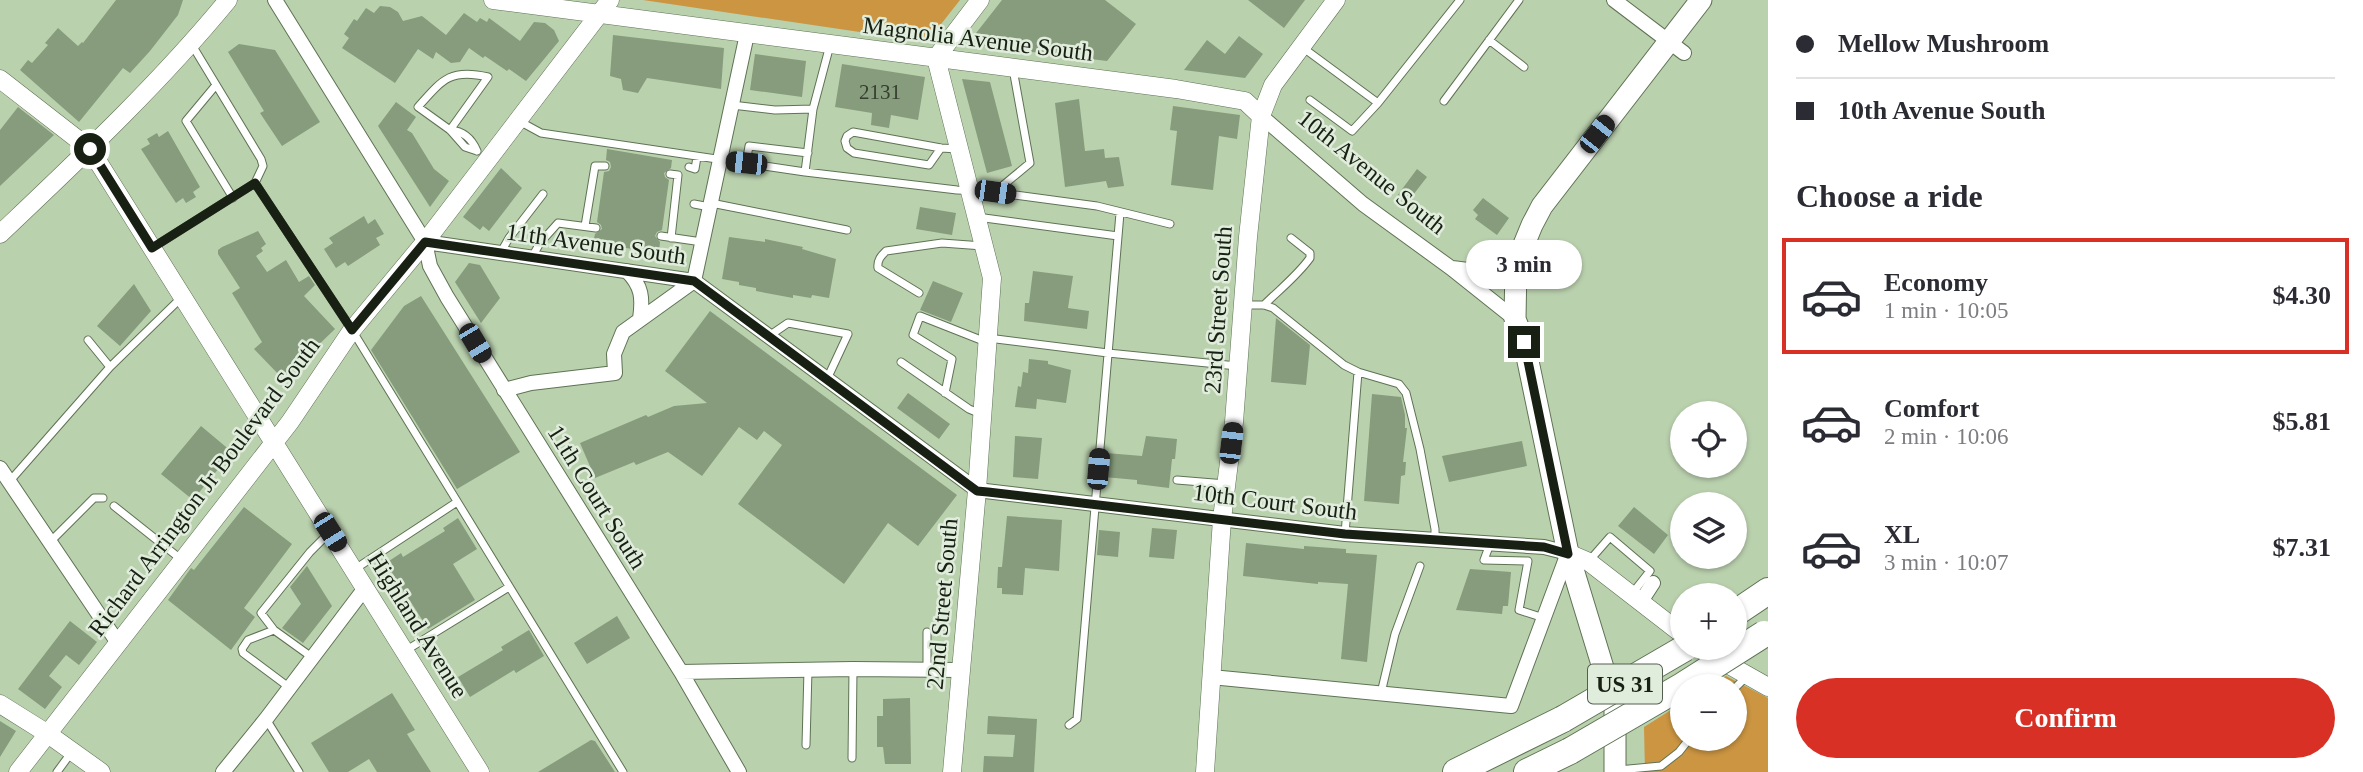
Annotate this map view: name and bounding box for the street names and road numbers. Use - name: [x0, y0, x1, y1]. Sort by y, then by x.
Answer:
- street label: Magnolia Avenue South: [862, 12, 1094, 66]
- street label: 10th Avenue South: [1293, 105, 1451, 239]
- street label: 11th Avenue South: [504, 219, 688, 269]
- street label: 23rd Street South: [1199, 225, 1237, 395]
- street label: Richard Arrington Jr Boulevard South: [83, 333, 325, 641]
- street label: 11th Court South: [542, 420, 652, 574]
- street label: 10th Court South: [1191, 479, 1359, 525]
- street label: 22nd Street South: [922, 517, 962, 691]
- street label: Highland Avenue: [363, 547, 473, 703]
- road number: US 31: [1588, 664, 1662, 704]

